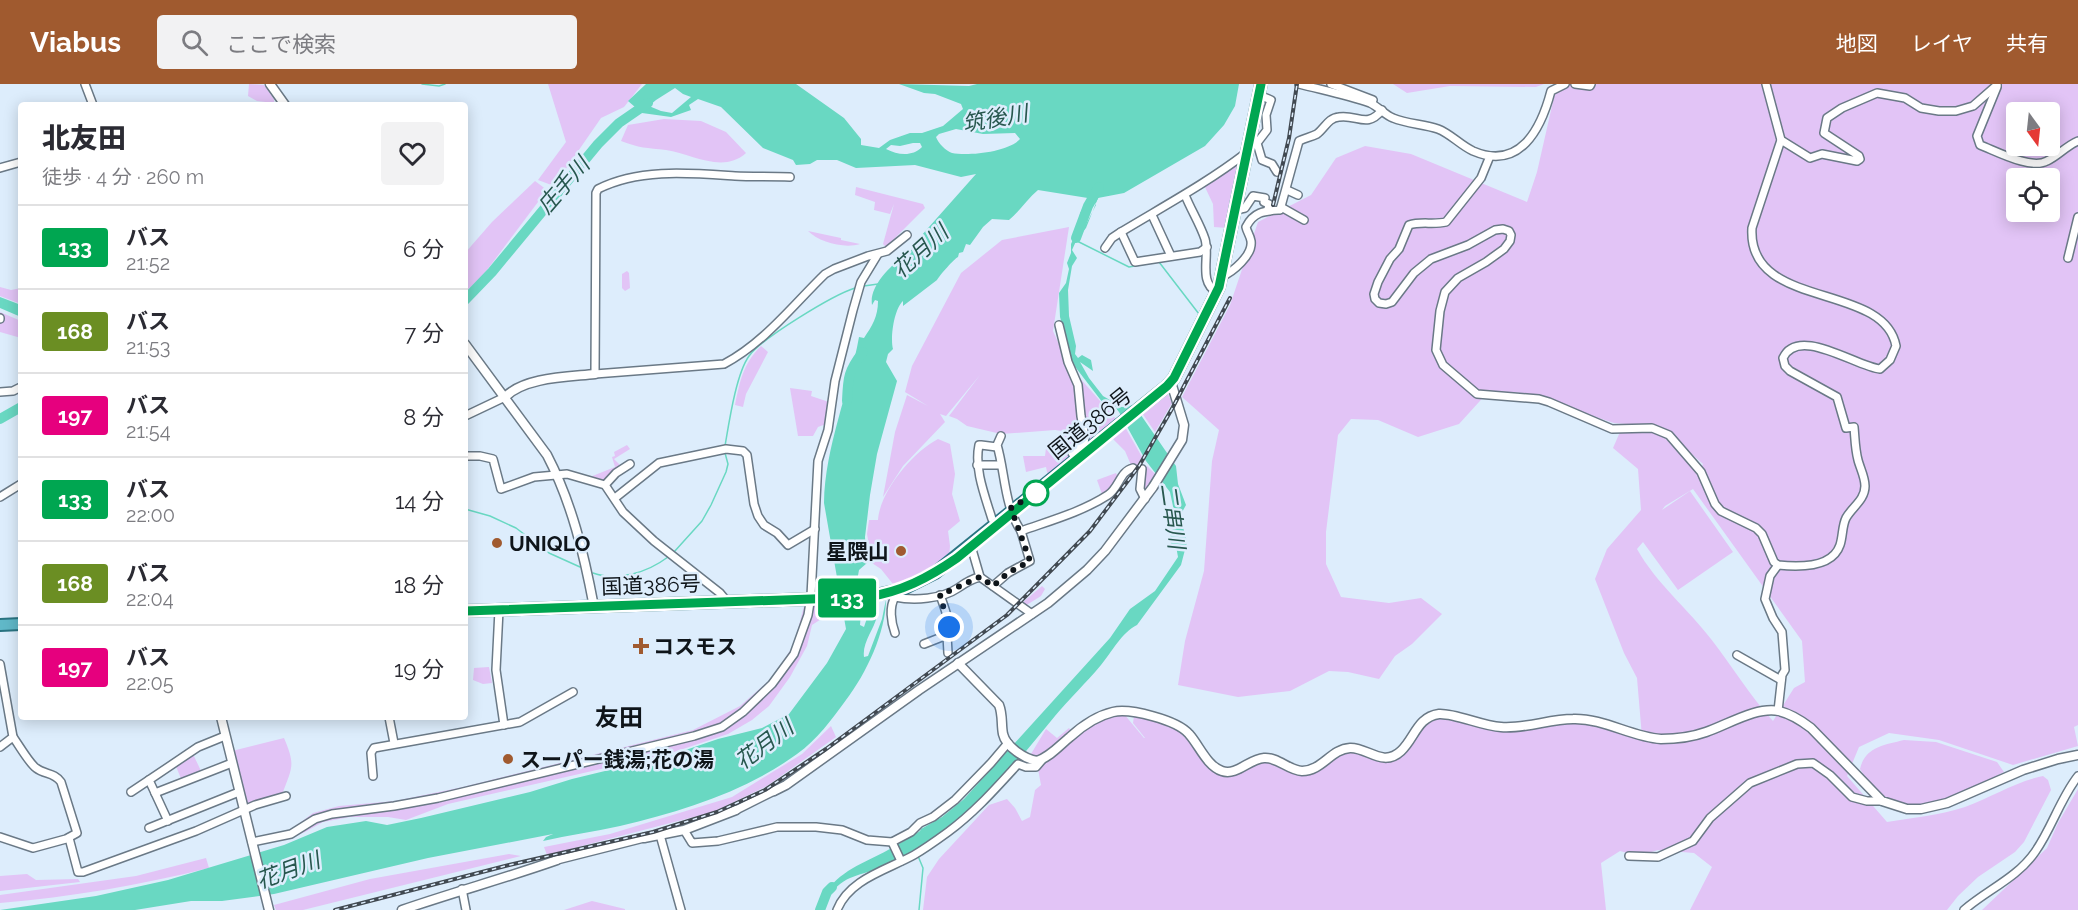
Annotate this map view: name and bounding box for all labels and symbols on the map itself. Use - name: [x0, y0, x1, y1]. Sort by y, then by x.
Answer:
- water label: 筑後川: [960, 99, 1032, 137]
- north arrow: [2006, 102, 2060, 156]
- water label: 庄手川: [532, 150, 596, 218]
- water label: 花月川: [887, 218, 955, 283]
- street label: 国道386号: [1044, 382, 1136, 464]
- unlabelled marker: [1023, 480, 1049, 506]
- water label: 二串川: [1156, 482, 1191, 552]
- place label: UNIQLO: [509, 531, 591, 556]
- marker: UNIQLO: [490, 536, 504, 550]
- place label: 星隈山: [826, 539, 889, 564]
- marker: 星隈山: [894, 544, 908, 558]
- street label: 国道386号: [601, 571, 701, 599]
- line badge: 133: [812, 578, 882, 618]
- your location: [934, 612, 964, 642]
- place label: コスモス: [653, 634, 737, 659]
- marker: コスモス: [634, 639, 648, 653]
- district label: 友田: [595, 703, 643, 732]
- water label: 花月川: [730, 713, 800, 774]
- place label: スーパー銭湯;花の湯: [520, 747, 714, 772]
- marker: スーパー銭湯;花の湯: [501, 752, 515, 766]
- water label: 花月川: [253, 846, 325, 894]

